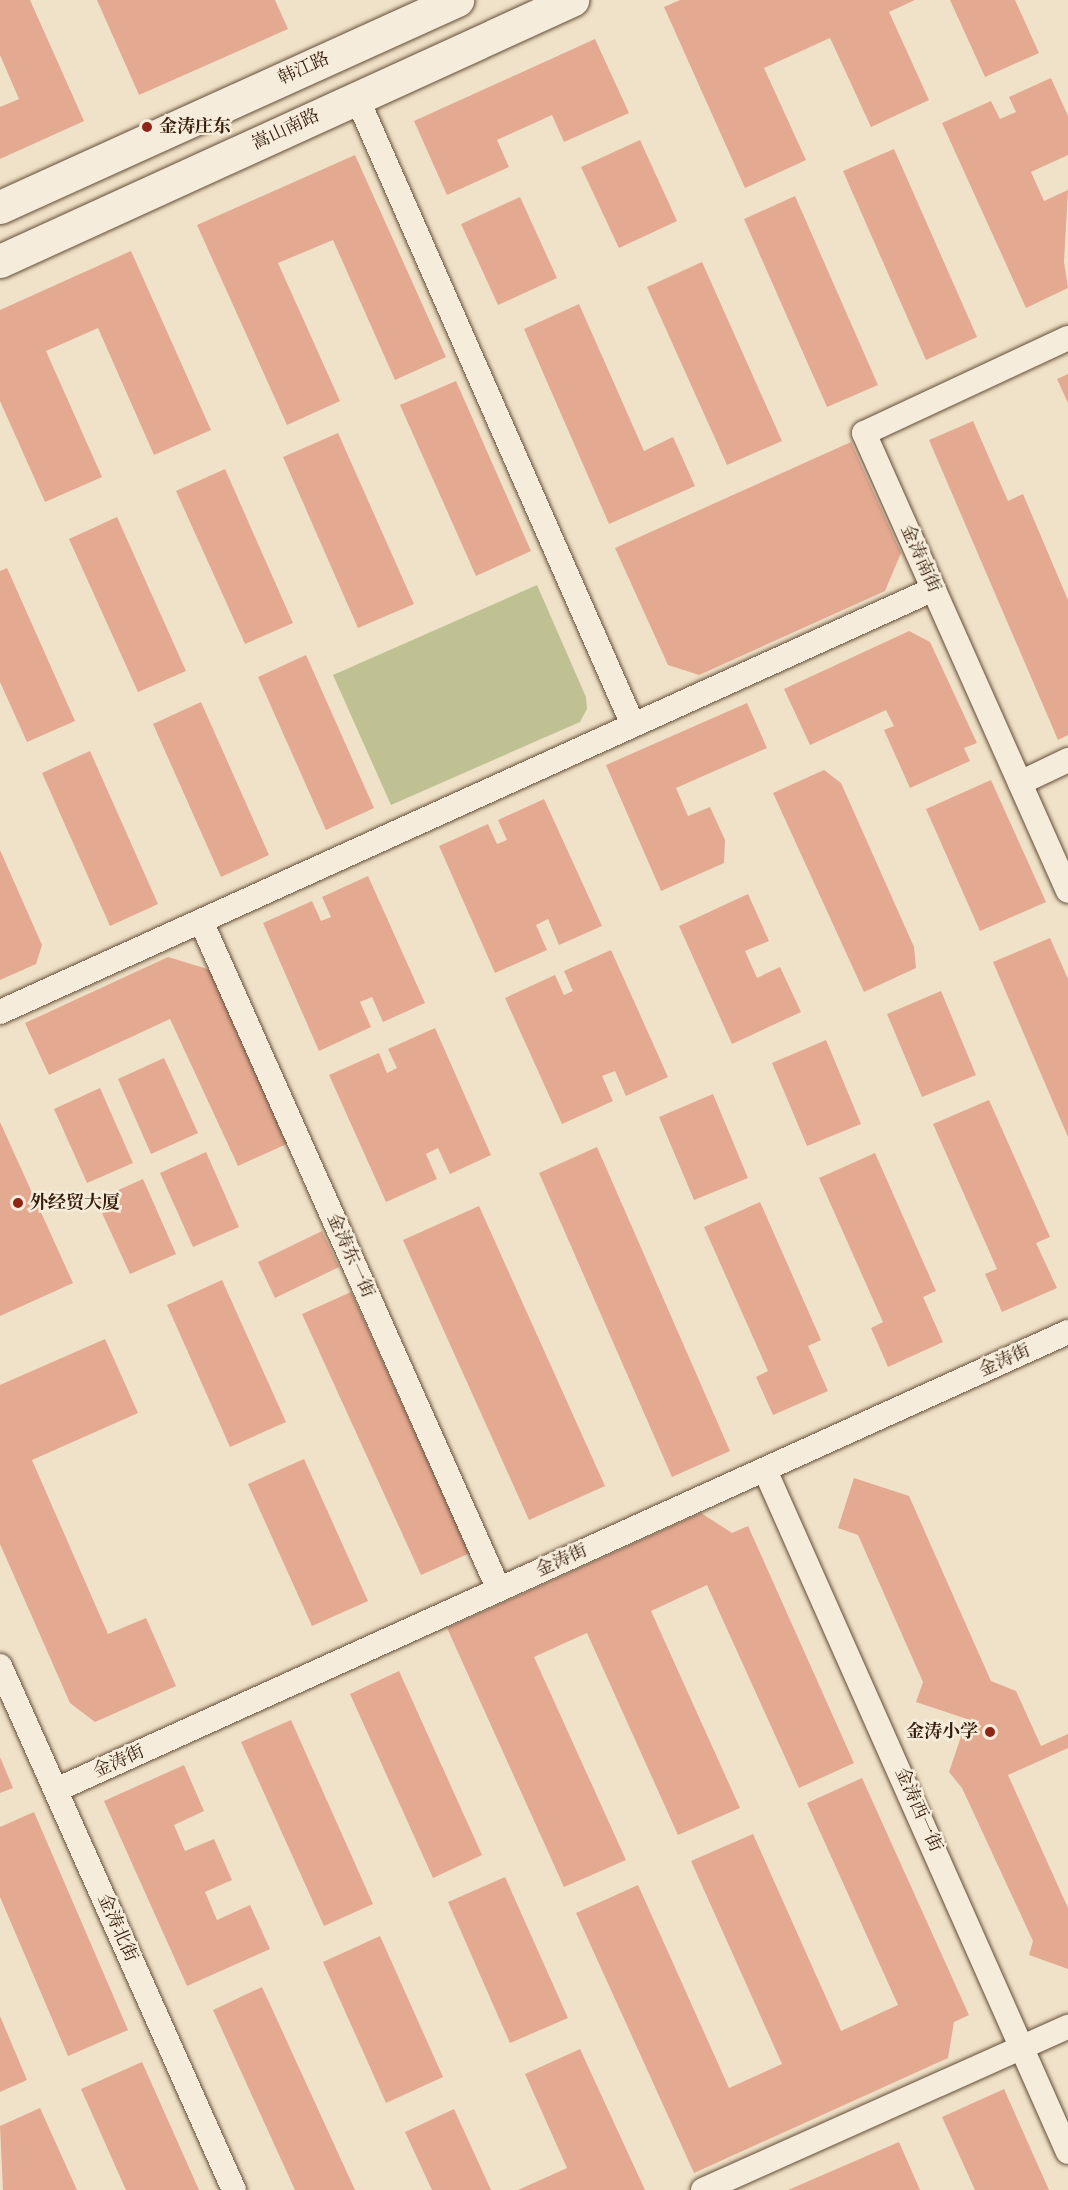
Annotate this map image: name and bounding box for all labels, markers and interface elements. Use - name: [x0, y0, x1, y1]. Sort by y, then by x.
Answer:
- street label: 韩江路: [275, 48, 333, 90]
- street label: 嵩山南路: [249, 105, 323, 155]
- place label: 金涛庄东: [159, 116, 231, 138]
- marker: 金涛庄东: [140, 120, 154, 134]
- street label: 金涛南街: [895, 522, 945, 596]
- place label: 外经贸大厦: [30, 1192, 120, 1214]
- marker: 外经贸大厦: [11, 1196, 25, 1210]
- street label: 金涛东一街: [322, 1210, 378, 1302]
- street label: 金涛街: [976, 1340, 1034, 1382]
- street label: 金涛街: [533, 1540, 591, 1582]
- place label: 金涛小学: [906, 1721, 978, 1743]
- marker: 金涛小学: [983, 1725, 997, 1739]
- street label: 金涛街: [90, 1741, 148, 1783]
- street label: 金涛西一街: [890, 1764, 946, 1856]
- street label: 金涛北街: [92, 1891, 142, 1965]

